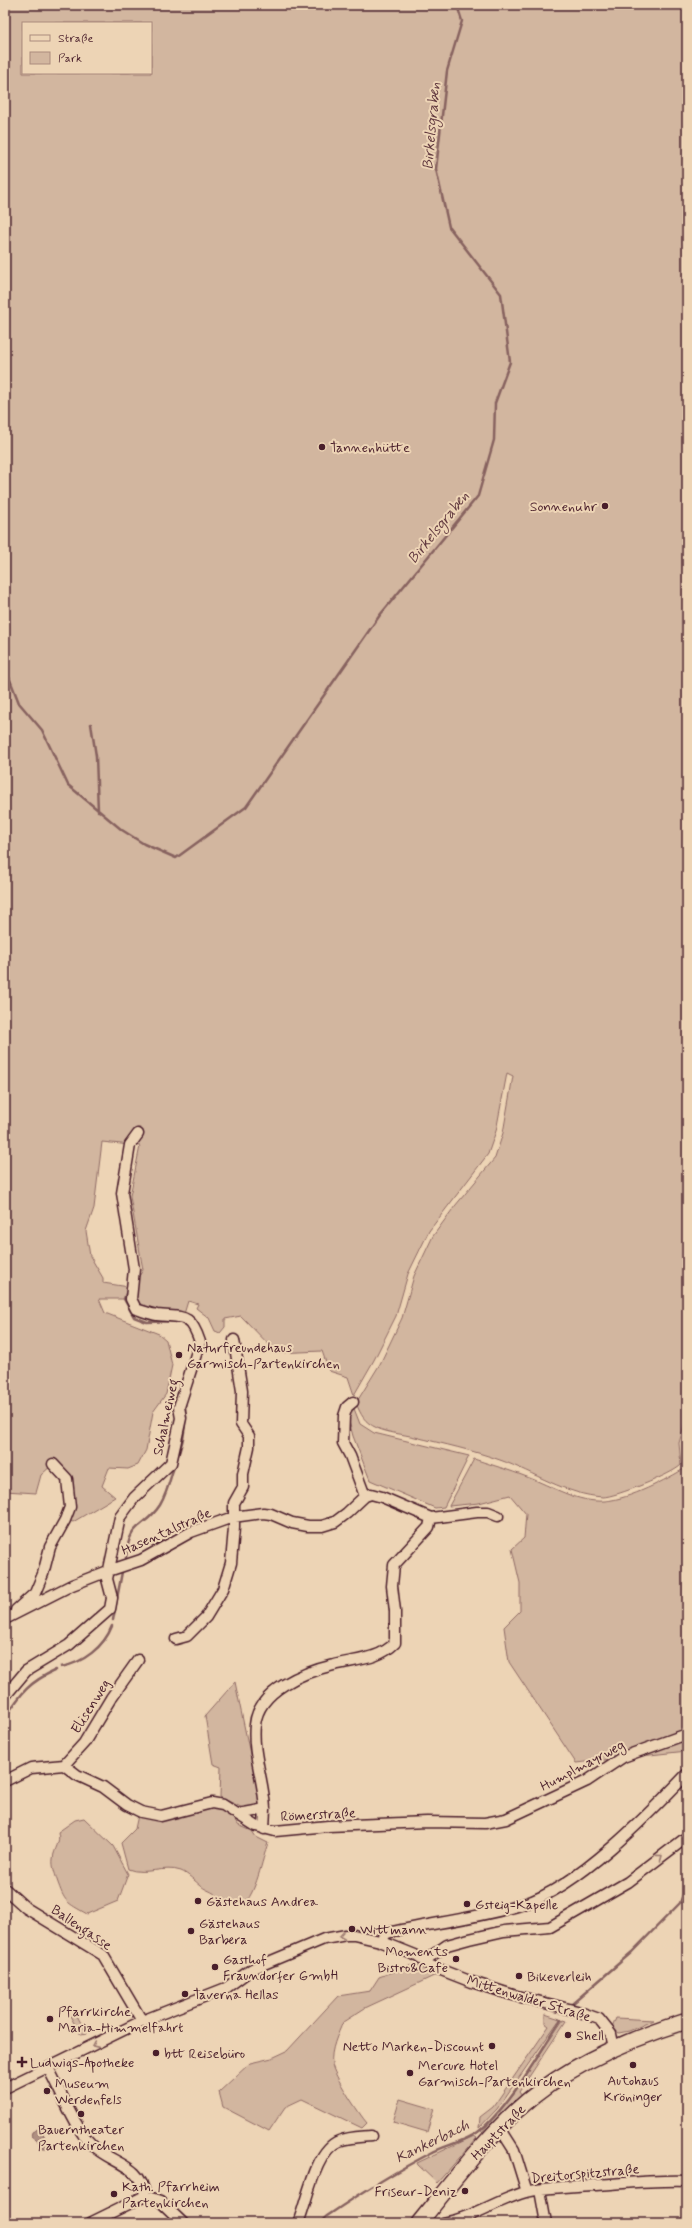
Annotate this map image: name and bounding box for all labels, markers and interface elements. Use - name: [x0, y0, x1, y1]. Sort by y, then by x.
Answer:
- legend: [22, 22, 152, 74]
- text: Straße: [58, 31, 93, 47]
- text: Park: [58, 51, 82, 67]
- water label: Birkelsgraben: [418, 81, 447, 171]
- place label: Tannenhütte: [330, 439, 410, 457]
- marker: Tannenhütte: [317, 442, 327, 452]
- water label: Birkelsgraben: [403, 487, 475, 569]
- place label: Sonnenuhr: [530, 498, 597, 516]
- marker: Sonnenuhr: [600, 501, 610, 511]
- place label: Naturfreundehaus Garmisch-Partenkirchen: [187, 1339, 340, 1373]
- marker: Naturfreundehaus Garmisch-Partenkirchen: [174, 1350, 184, 1360]
- street label: Schalmeiweg: [149, 1377, 185, 1458]
- street label: Hasentalstraße: [119, 1504, 214, 1560]
- street label: Elisenweg: [67, 1676, 115, 1737]
- street label: Humplmayrweg: [537, 1736, 628, 1797]
- street label: Römerstraße: [280, 1804, 356, 1826]
- one-way arrow: [655, 1855, 662, 1862]
- place label: Gästehaus Andrea: [206, 1893, 318, 1911]
- marker: Gästehaus Andrea: [193, 1896, 203, 1906]
- place label: Gsteig-Kapelle: [475, 1896, 559, 1914]
- marker: Gsteig-Kapelle: [462, 1899, 472, 1909]
- street label: Ballengasse: [46, 1901, 115, 1956]
- place label: Gästehaus Barbera: [199, 1915, 260, 1949]
- place label: Wittmann: [360, 1921, 427, 1939]
- marker: Wittmann: [347, 1924, 357, 1934]
- marker: Gästehaus Barbera: [186, 1926, 196, 1936]
- one-way arrow: [338, 1931, 345, 1940]
- place label: Moments Bistro&Cafe: [377, 1943, 448, 1977]
- place label: Gasthof Fraundorfer GmbH: [223, 1951, 338, 1985]
- marker: Moments Bistro&Cafe: [451, 1954, 461, 1964]
- marker: Gasthof Fraundorfer GmbH: [210, 1962, 220, 1972]
- place label: Bikeverleih: [527, 1968, 592, 1986]
- marker: Bikeverleih: [514, 1971, 524, 1981]
- street label: Mittenwalder Straße: [465, 1972, 593, 2026]
- place label: Taverna Hellas: [193, 1986, 279, 2004]
- marker: Taverna Hellas: [180, 1989, 190, 1999]
- place label: Pfarrkirche Maria-Himmelfahrt: [58, 2003, 184, 2037]
- marker: Pfarrkirche Maria-Himmelfahrt: [45, 2014, 55, 2024]
- place label: Shell: [576, 2027, 604, 2045]
- marker: Shell: [563, 2030, 573, 2040]
- place label: Netto Marken-Discount: [343, 2038, 484, 2056]
- one-way arrow: [92, 2040, 100, 2048]
- marker: Netto Marken-Discount: [487, 2041, 497, 2051]
- place label: btt Reisebüro: [164, 2045, 245, 2063]
- marker: btt Reisebüro: [151, 2048, 161, 2058]
- place label: Ludwigs-Apotheke: [30, 2054, 134, 2073]
- marker: Ludwigs-Apotheke: [17, 2057, 27, 2067]
- place label: Mercure Hotel Garmisch-Partenkirchen: [418, 2057, 571, 2091]
- marker: Autohaus Kröninger: [628, 2060, 638, 2070]
- marker: Mercure Hotel Garmisch-Partenkirchen: [405, 2068, 415, 2078]
- place label: Autohaus Kröninger: [604, 2072, 662, 2107]
- place label: Museum Werdenfels: [55, 2075, 122, 2109]
- marker: Museum Werdenfels: [42, 2086, 52, 2096]
- street label: Hauptstraße: [467, 2101, 530, 2165]
- marker: Bauerntheater Partenkirchen: [76, 2109, 86, 2119]
- water label: Kankerbach: [392, 2115, 473, 2168]
- place label: Bauerntheater Partenkirchen: [38, 2121, 124, 2155]
- street label: Dreitorspitzstraße: [530, 2160, 640, 2188]
- place label: Kath. Pfarrheim Partenkirchen: [122, 2178, 220, 2212]
- place label: Friseur-Deniz: [374, 2183, 457, 2201]
- marker: Friseur-Deniz: [460, 2186, 470, 2196]
- marker: Kath. Pfarrheim Partenkirchen: [109, 2189, 119, 2199]

